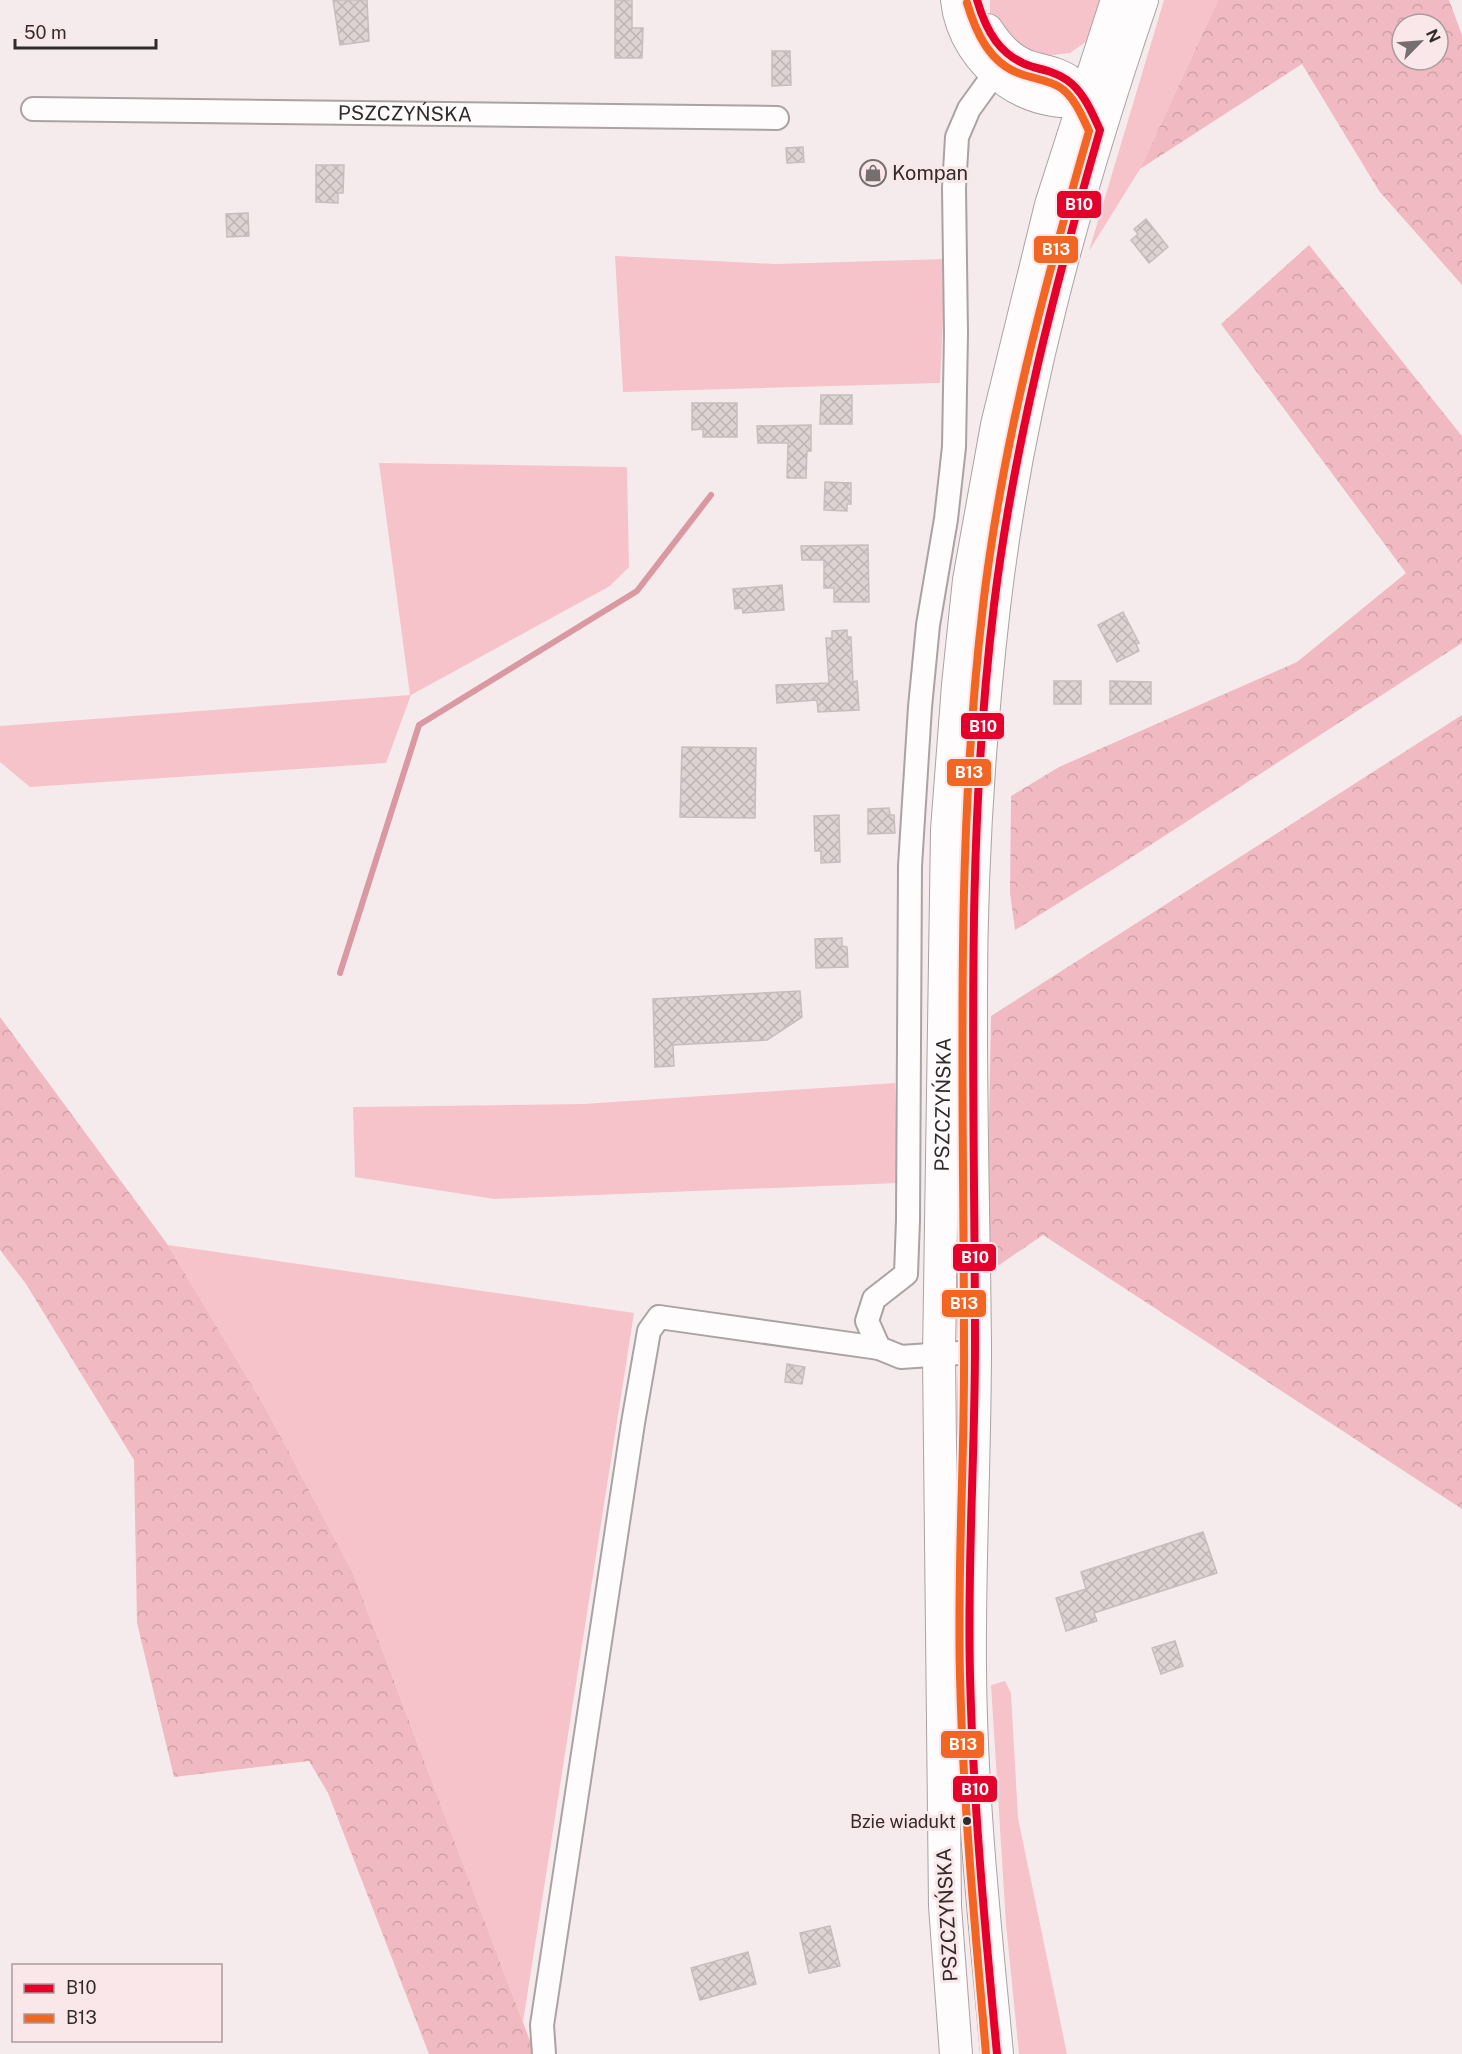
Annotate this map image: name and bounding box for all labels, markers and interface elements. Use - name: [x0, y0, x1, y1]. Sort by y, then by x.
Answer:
- scale bar: [15, 12, 156, 50]
- north arrow: [1390, 12, 1450, 72]
- text: 50 m: [24, 22, 67, 43]
- text: N: [1422, 26, 1444, 46]
- street label: PSZCZYŃSKA: [338, 101, 472, 126]
- shop icon: Kompan: [858, 158, 888, 188]
- place label: Kompan: [892, 161, 968, 185]
- line badge: B10: [1056, 190, 1102, 219]
- text: B10: [1065, 195, 1093, 214]
- line badge: B13: [1033, 235, 1079, 264]
- text: B13: [1042, 240, 1070, 259]
- line badge: B10: [960, 712, 1005, 740]
- text: B10: [969, 717, 997, 736]
- line badge: B13: [946, 758, 992, 787]
- text: B13: [955, 763, 983, 782]
- street label: PSZCZYŃSKA: [930, 1037, 956, 1172]
- line badge: B10: [952, 1243, 997, 1272]
- text: B10: [961, 1248, 989, 1267]
- line badge: B13: [941, 1289, 987, 1318]
- text: B13: [950, 1294, 978, 1313]
- line badge: B13: [940, 1730, 985, 1759]
- text: B13: [949, 1735, 977, 1754]
- line badge: B10: [952, 1775, 998, 1803]
- text: B10: [961, 1780, 989, 1799]
- place label: Bzie wiadukt: [850, 1811, 956, 1832]
- marker: Bzie wiadukt: [961, 1815, 973, 1827]
- street label: PSZCZYŃSKA: [931, 1847, 962, 1983]
- legend: [12, 1964, 222, 2042]
- text: B10: [66, 1977, 96, 1998]
- text: B13: [66, 2007, 97, 2028]

